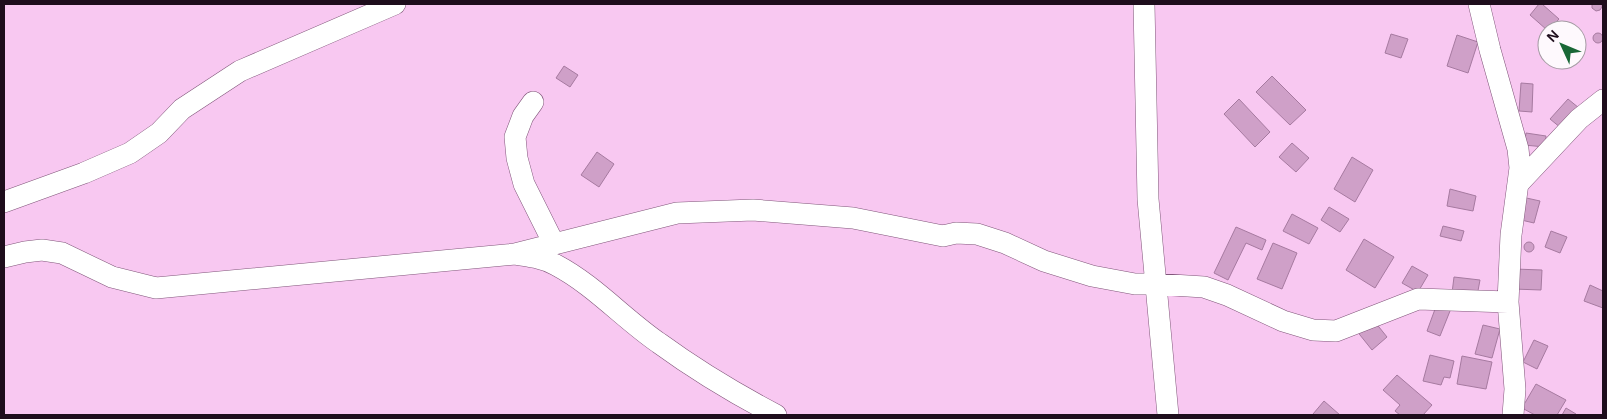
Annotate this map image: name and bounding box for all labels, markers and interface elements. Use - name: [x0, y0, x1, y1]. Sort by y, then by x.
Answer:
- north arrow: [1537, 20, 1587, 70]
- text: N: [1543, 27, 1562, 45]

